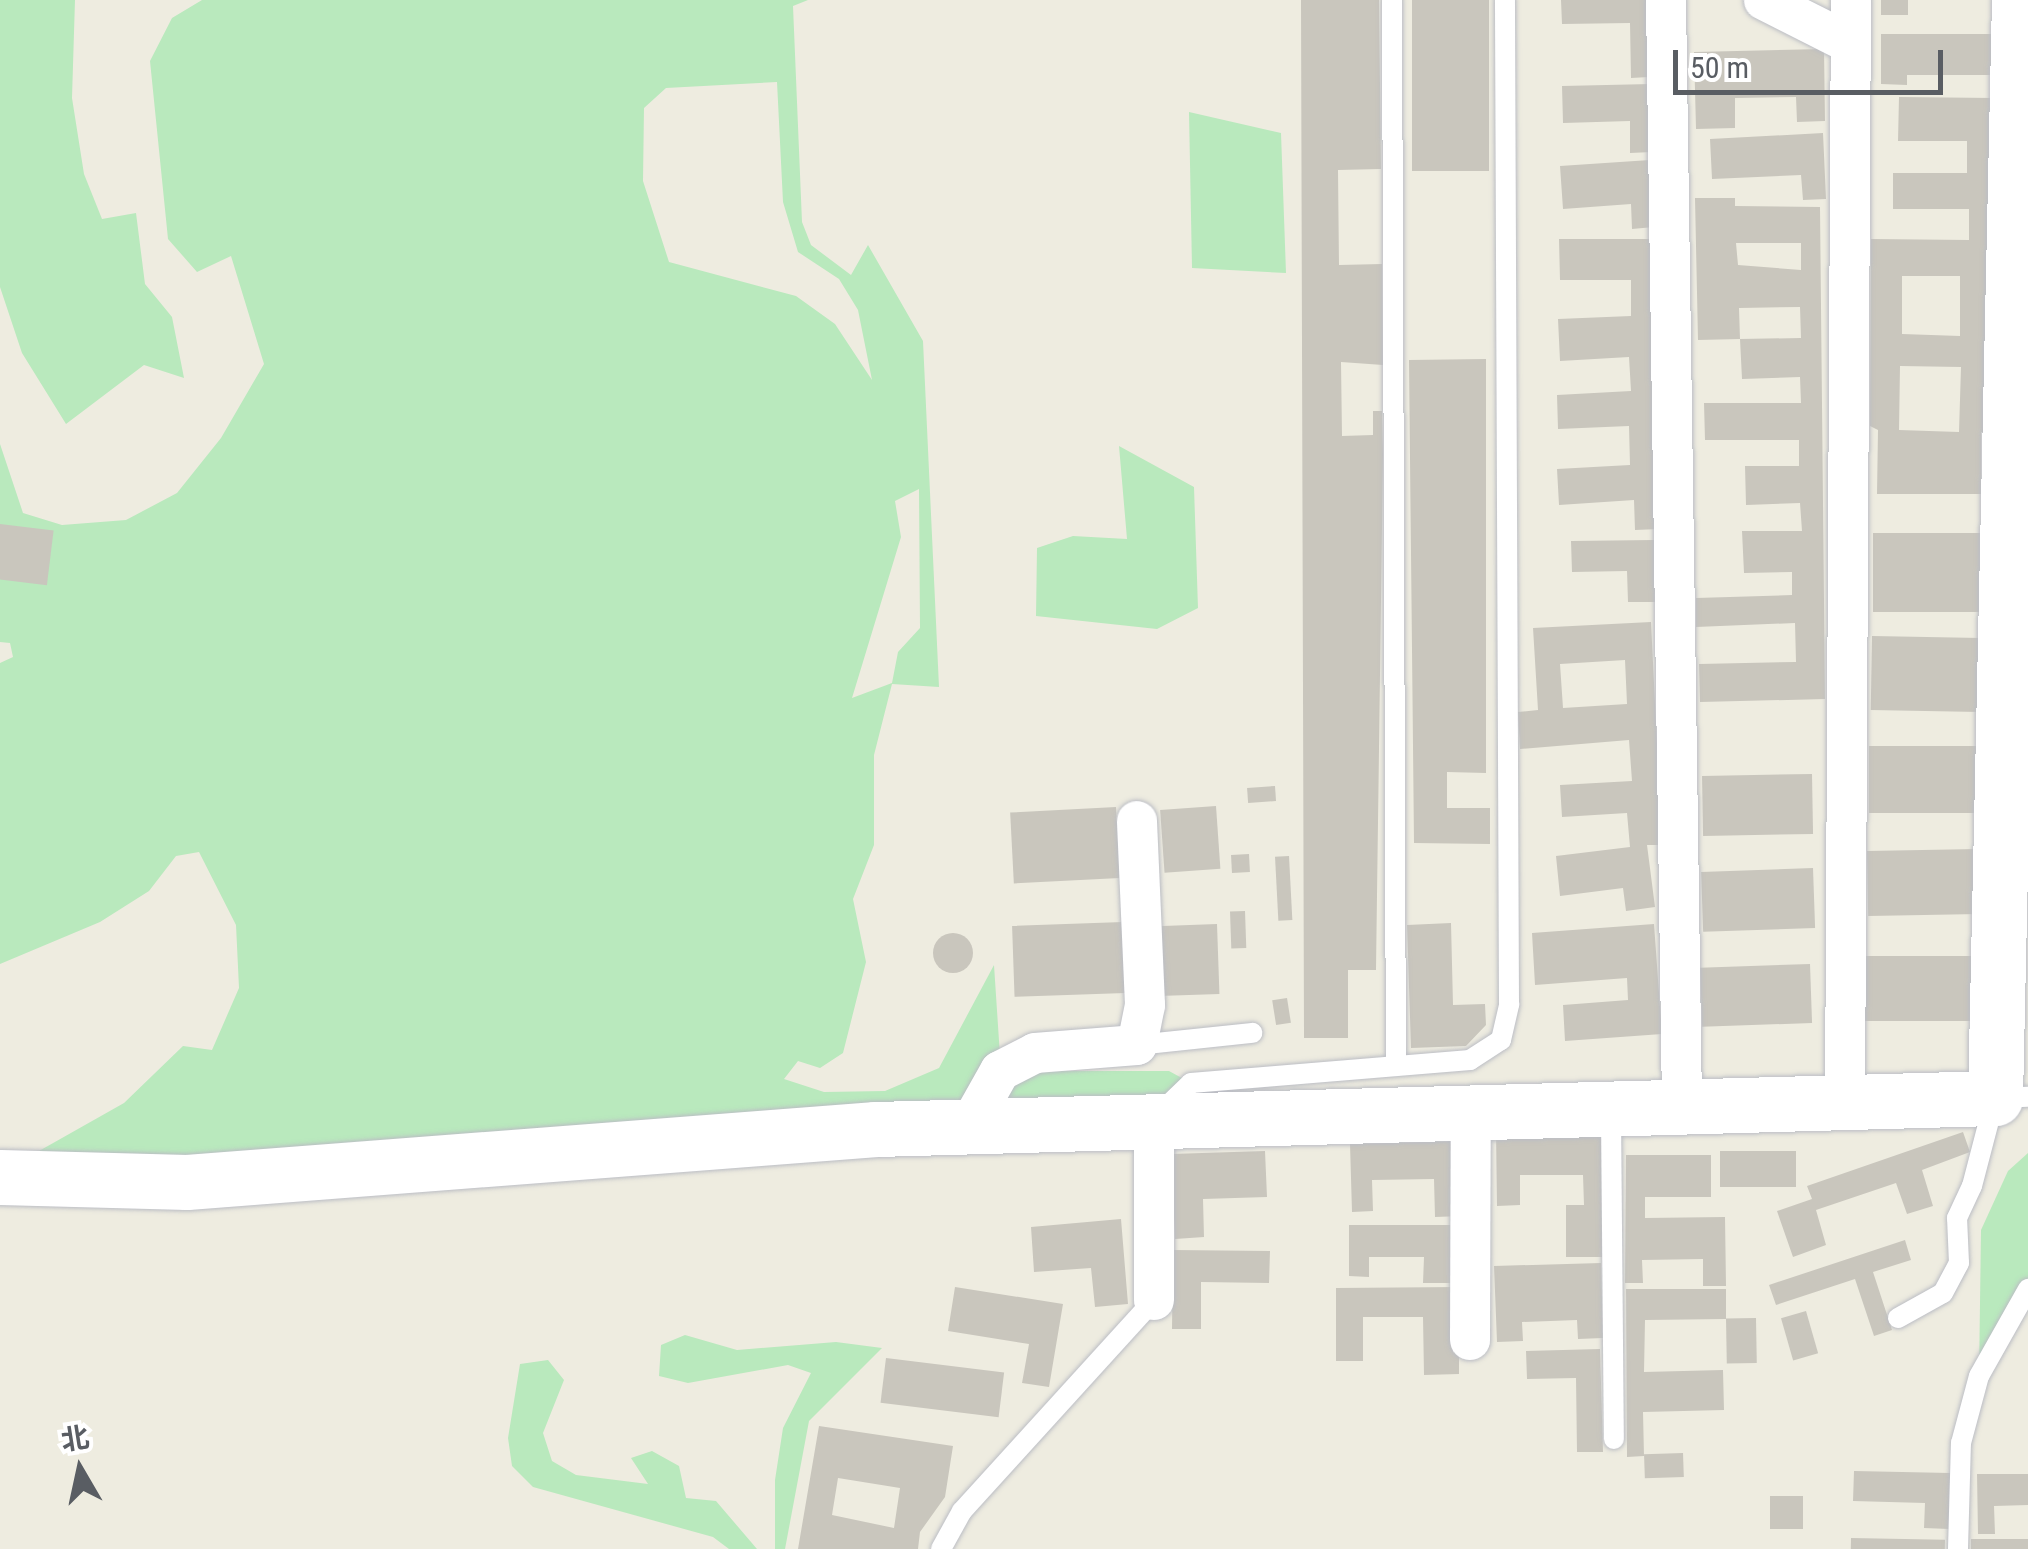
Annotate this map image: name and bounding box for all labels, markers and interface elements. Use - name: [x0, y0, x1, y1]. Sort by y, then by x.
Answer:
- scale bar: [1678, 30, 1948, 92]
- text: 50 m: [1690, 50, 1749, 85]
- north arrow: [30, 1419, 130, 1519]
- text: 北: [59, 1420, 92, 1457]

